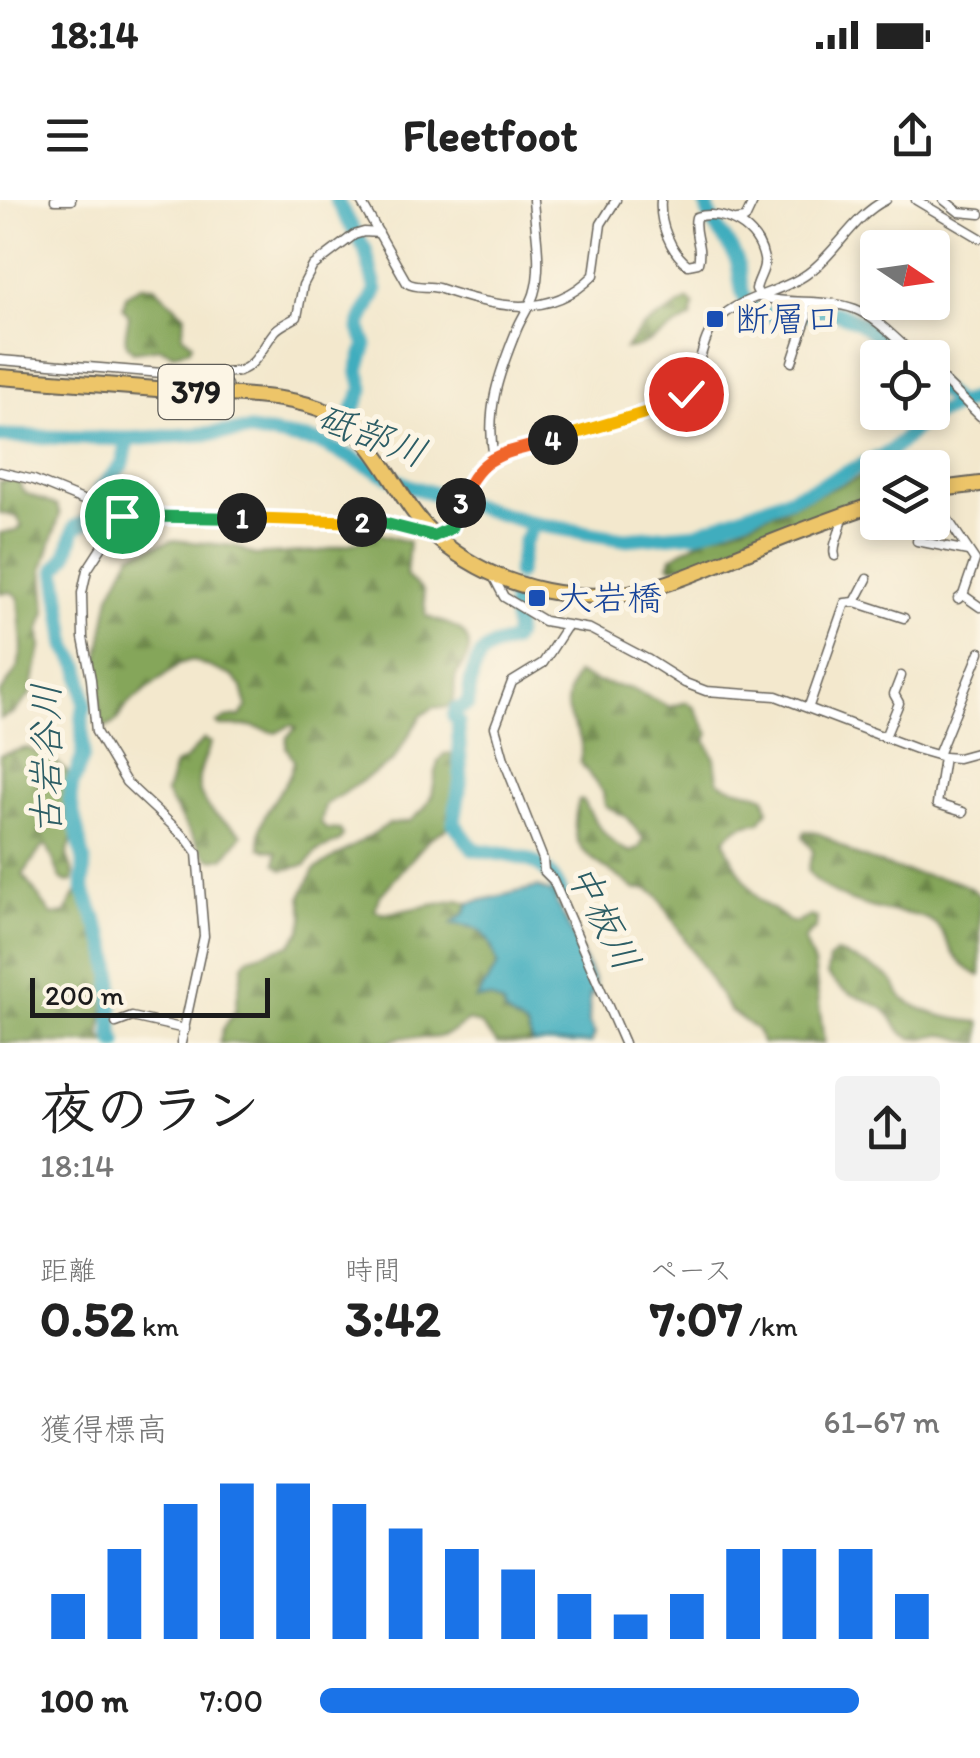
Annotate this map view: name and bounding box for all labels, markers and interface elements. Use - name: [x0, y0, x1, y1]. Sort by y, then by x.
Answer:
- text: 18:14: [50, 12, 138, 58]
- icon: menu: [40, 108, 95, 163]
- text: Fleetfoot: [402, 108, 578, 162]
- icon: share: [885, 108, 940, 163]
- north arrow: [860, 230, 950, 320]
- map controls: [860, 230, 950, 540]
- place label: 断層口: [735, 298, 840, 340]
- marker: 断層口: [704, 308, 726, 330]
- button: locate: [860, 340, 950, 430]
- pin: [644, 352, 729, 437]
- road number: 379: [158, 365, 234, 419]
- icon: check: [659, 367, 714, 422]
- water label: 砥部川: [311, 393, 433, 477]
- pin: 4: [528, 415, 578, 465]
- text: 4: [545, 423, 561, 457]
- button: layers: [860, 450, 950, 540]
- pin: [80, 474, 165, 559]
- pin: 3: [436, 478, 486, 528]
- text: 3: [453, 486, 469, 520]
- icon: arrive: [95, 489, 150, 544]
- pin: 1: [217, 493, 267, 543]
- pin: 2: [337, 497, 387, 547]
- text: 1: [236, 501, 249, 535]
- text: 2: [355, 505, 369, 539]
- place label: 大岩橋: [557, 577, 662, 619]
- marker: 大岩橋: [526, 587, 548, 609]
- water label: 古岩谷川: [23, 683, 69, 835]
- water label: 中板川: [558, 856, 650, 978]
- scale bar: [30, 973, 270, 1018]
- text: 200 m: [45, 978, 124, 1012]
- text: 夜のラン: [40, 1076, 260, 1142]
- button: share: [835, 1076, 940, 1181]
- text: 18:14: [40, 1147, 114, 1185]
- text: 距離: [40, 1253, 96, 1287]
- text: 時間: [345, 1253, 401, 1287]
- text: ペース: [650, 1253, 732, 1287]
- text: 0.52: [40, 1288, 136, 1349]
- text: 3:42: [345, 1288, 441, 1349]
- text: 7:07: [650, 1288, 743, 1349]
- text: km: [136, 1309, 179, 1343]
- text: /km: [743, 1309, 798, 1343]
- text: 61–67 m: [823, 1403, 940, 1441]
- text: 獲得標高: [40, 1410, 168, 1448]
- text: 100 m: [40, 1682, 128, 1720]
- text: 7:00: [200, 1682, 263, 1720]

